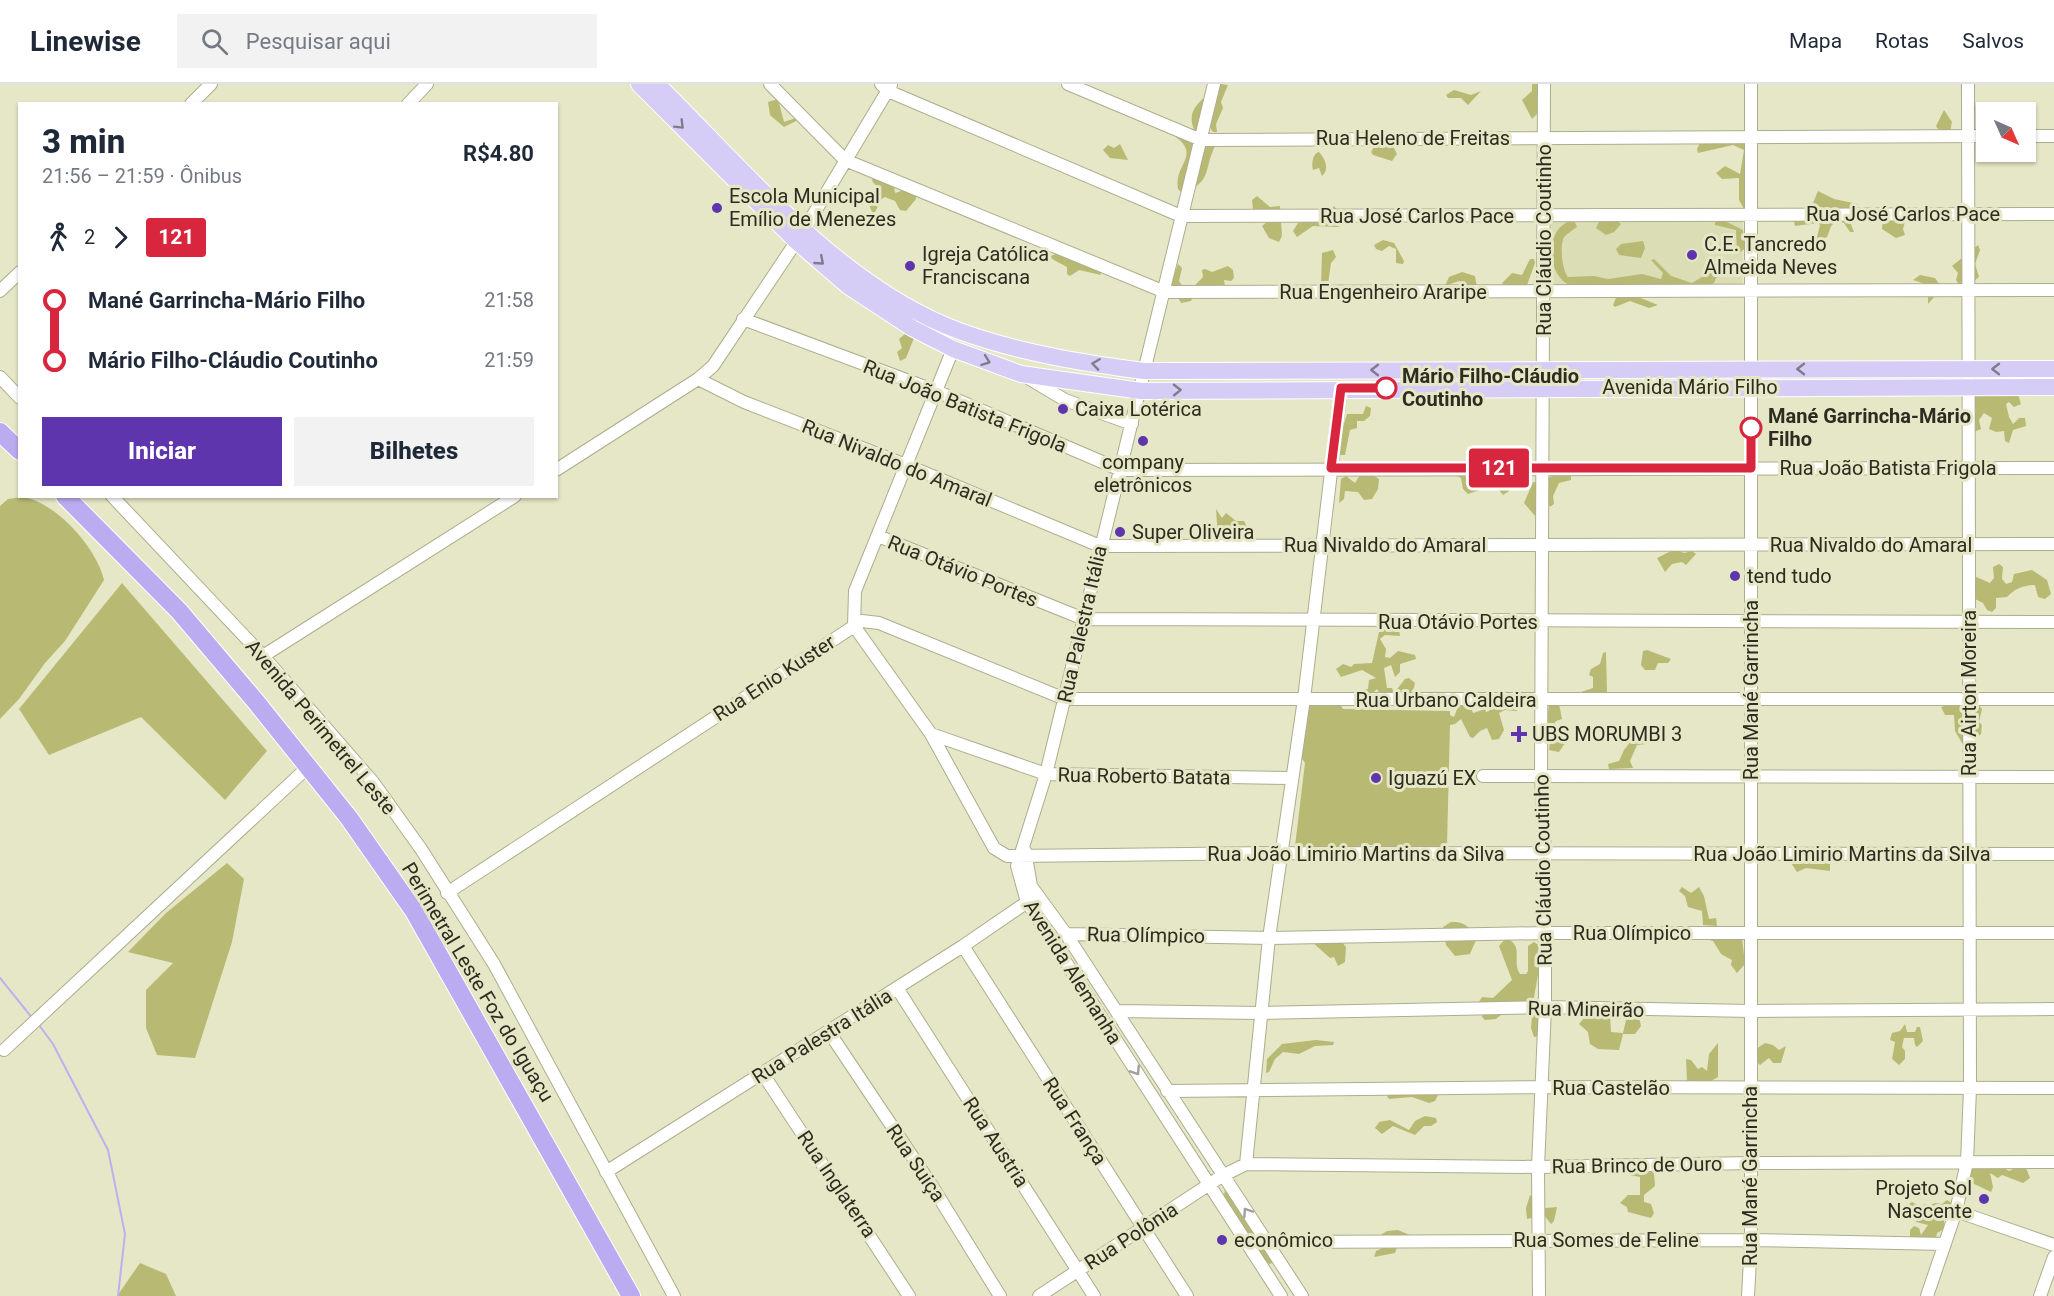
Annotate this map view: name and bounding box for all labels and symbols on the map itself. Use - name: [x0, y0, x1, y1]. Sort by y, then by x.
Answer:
- north arrow: [1976, 102, 2036, 162]
- one-way arrow: [673, 119, 684, 129]
- street label: Rua Heleno de Freitas: [1316, 126, 1510, 150]
- street label: Rua Cláudio Coutinho: [1532, 144, 1556, 336]
- place label: Escola Municipal Emílio de Menezes: [729, 184, 896, 231]
- marker: Escola Municipal Emílio de Menezes: [710, 201, 724, 215]
- street label: Rua José Carlos Pace: [1806, 202, 2000, 226]
- street label: Rua José Carlos Pace: [1320, 204, 1514, 228]
- place label: C.E. Tancredo Almeida Neves: [1704, 232, 1837, 279]
- place label: Igreja Católica Franciscana: [922, 242, 1049, 289]
- marker: C.E. Tancredo Almeida Neves: [1685, 248, 1699, 262]
- one-way arrow: [813, 254, 824, 265]
- marker: Igreja Católica Franciscana: [903, 259, 917, 273]
- street label: Rua Engenheiro Araripe: [1279, 280, 1487, 304]
- one-way arrow: [980, 353, 991, 366]
- street label: Rua João Batista Frigola: [860, 354, 1070, 458]
- one-way arrow: [1091, 359, 1101, 371]
- one-way arrow: [1796, 363, 1805, 375]
- one-way arrow: [1991, 363, 2000, 375]
- one-way arrow: [1370, 364, 1379, 376]
- place label: Mário Filho-Cláudio Coutinho: [1402, 364, 1579, 411]
- street label: Avenida Mário Filho: [1602, 375, 1778, 399]
- marker: Mário Filho-Cláudio Coutinho: [1375, 377, 1397, 399]
- one-way arrow: [1173, 384, 1182, 396]
- place label: Caixa Lotérica: [1075, 397, 1202, 421]
- marker: Caixa Lotérica: [1056, 402, 1070, 416]
- place label: Mané Garrincha-Mário Filho: [1768, 404, 1971, 451]
- street label: Rua Nivaldo do Amaral: [799, 414, 995, 512]
- marker: Mané Garrincha-Mário Filho: [1740, 417, 1762, 439]
- marker: company eletrônicos: [1136, 434, 1150, 448]
- line badge: 121: [1464, 448, 1534, 488]
- place label: company eletrônicos: [1094, 450, 1192, 497]
- street label: Rua João Batista Frigola: [1779, 456, 1997, 480]
- place label: Super Oliveira: [1132, 520, 1254, 544]
- marker: Super Oliveira: [1113, 525, 1127, 539]
- street label: Rua Otávio Portes: [884, 530, 1042, 612]
- street label: Rua Nivaldo do Amaral: [1284, 533, 1486, 557]
- street label: Rua Nivaldo do Amaral: [1770, 533, 1972, 557]
- street label: Rua Palestra Itália: [1052, 543, 1112, 705]
- place label: tend tudo: [1747, 564, 1832, 588]
- marker: tend tudo: [1728, 569, 1742, 583]
- street label: Rua Mané Garrincha: [1739, 600, 1763, 780]
- street label: Rua Otávio Portes: [1378, 610, 1538, 634]
- street label: Rua Airton Moreira: [1957, 610, 1981, 776]
- street label: Rua Enio Kuster: [709, 630, 840, 726]
- street label: Avenida Perimetrel Leste: [241, 635, 401, 819]
- street label: Rua Urbano Caldeira: [1355, 688, 1537, 712]
- place label: UBS MORUMBI 3: [1532, 722, 1682, 746]
- marker: UBS MORUMBI 3: [1510, 725, 1528, 743]
- street label: Rua Roberto Batata: [1057, 762, 1231, 790]
- place label: Iguazú EX: [1388, 766, 1477, 790]
- marker: Iguazú EX: [1369, 771, 1383, 785]
- street label: Rua Cláudio Coutinho: [1529, 774, 1557, 966]
- street label: Rua João Limirio Martins da Silva: [1207, 842, 1505, 866]
- street label: Rua João Limirio Martins da Silva: [1693, 842, 1991, 866]
- street label: Perimetral Leste Foz do Iguaçu: [397, 858, 559, 1106]
- street label: Avenida Alemanha: [1019, 895, 1127, 1049]
- street label: Rua Olímpico: [1573, 921, 1691, 945]
- street label: Rua Olímpico: [1087, 922, 1205, 948]
- street label: Rua Palestra Itália: [748, 983, 896, 1089]
- street label: Rua Mineirão: [1527, 996, 1645, 1022]
- one-way arrow: [1129, 1064, 1140, 1075]
- street label: Rua França: [1038, 1073, 1112, 1169]
- street label: Rua Castelão: [1552, 1076, 1670, 1100]
- street label: Rua Mané Garrincha: [1738, 1086, 1762, 1266]
- street label: Rua Austria: [958, 1092, 1034, 1192]
- street label: Rua Suiça: [881, 1120, 951, 1206]
- street label: Rua Inglaterra: [792, 1126, 882, 1242]
- street label: Rua Brinco de Ouro: [1551, 1152, 1723, 1178]
- place label: Projeto Sol Nascente: [1875, 1176, 1972, 1223]
- marker: Projeto Sol Nascente: [1977, 1192, 1991, 1206]
- street label: Rua Polônia: [1080, 1197, 1182, 1275]
- one-way arrow: [1243, 1208, 1254, 1219]
- place label: econômico: [1234, 1228, 1333, 1252]
- street label: Rua Somes de Feline: [1513, 1228, 1699, 1252]
- marker: econômico: [1215, 1233, 1229, 1247]

